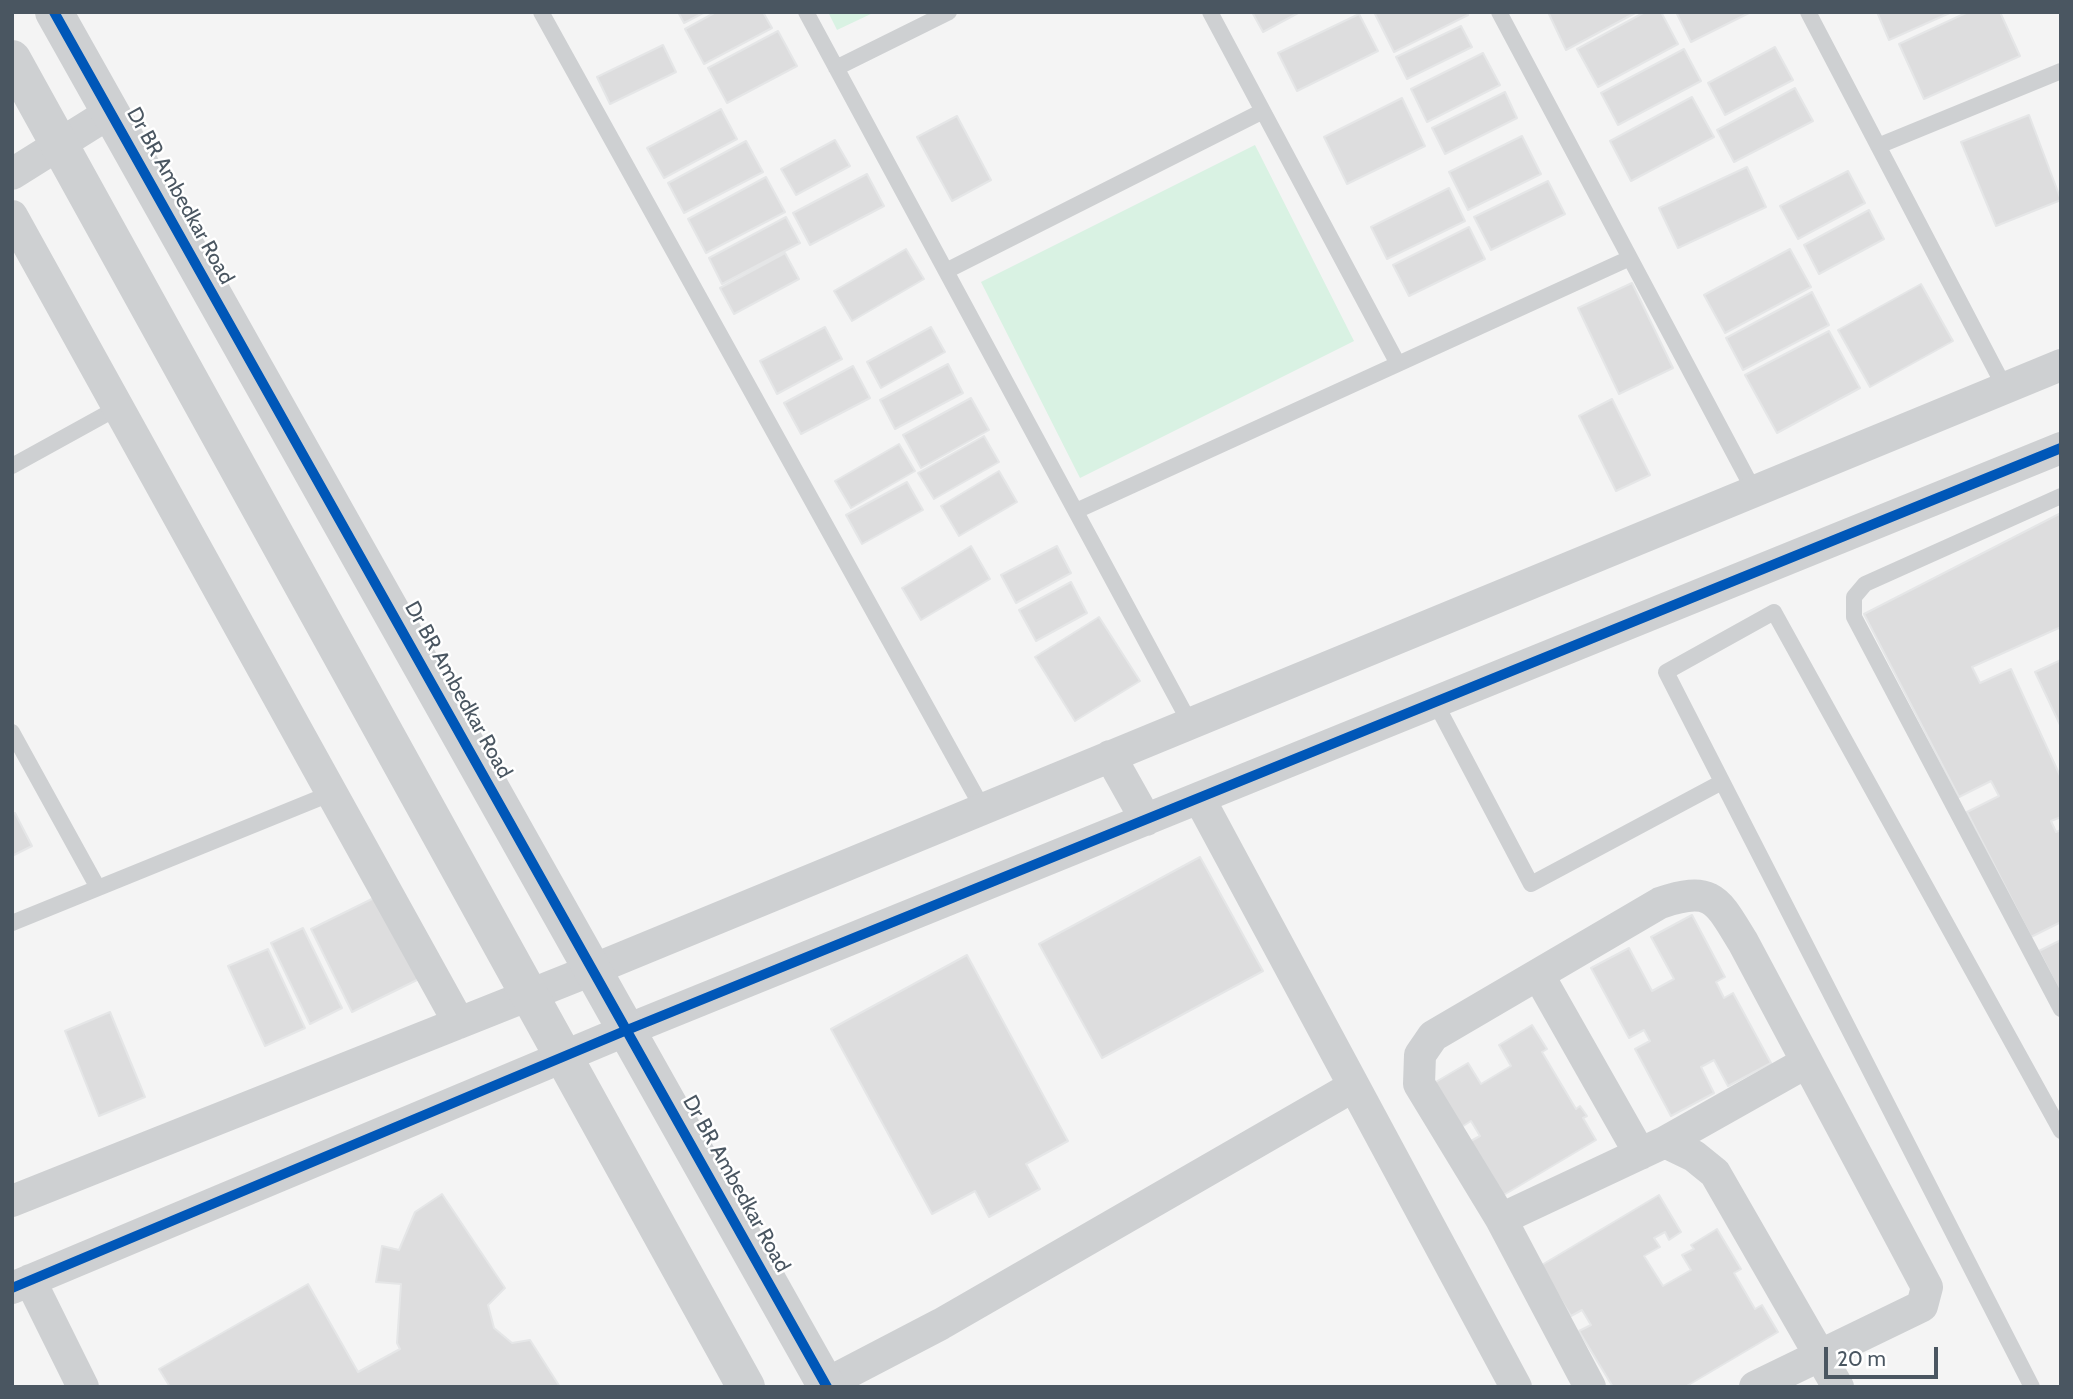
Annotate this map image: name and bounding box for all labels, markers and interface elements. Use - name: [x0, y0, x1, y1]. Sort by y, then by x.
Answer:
- street label: Dr BR Ambedkar Road: [121, 103, 239, 289]
- street label: Dr BR Ambedkar Road: [399, 597, 517, 783]
- street label: Dr BR Ambedkar Road: [677, 1091, 795, 1277]
- scale bar: [1828, 1332, 1942, 1376]
- text: 20 m: [1837, 1346, 1886, 1371]

